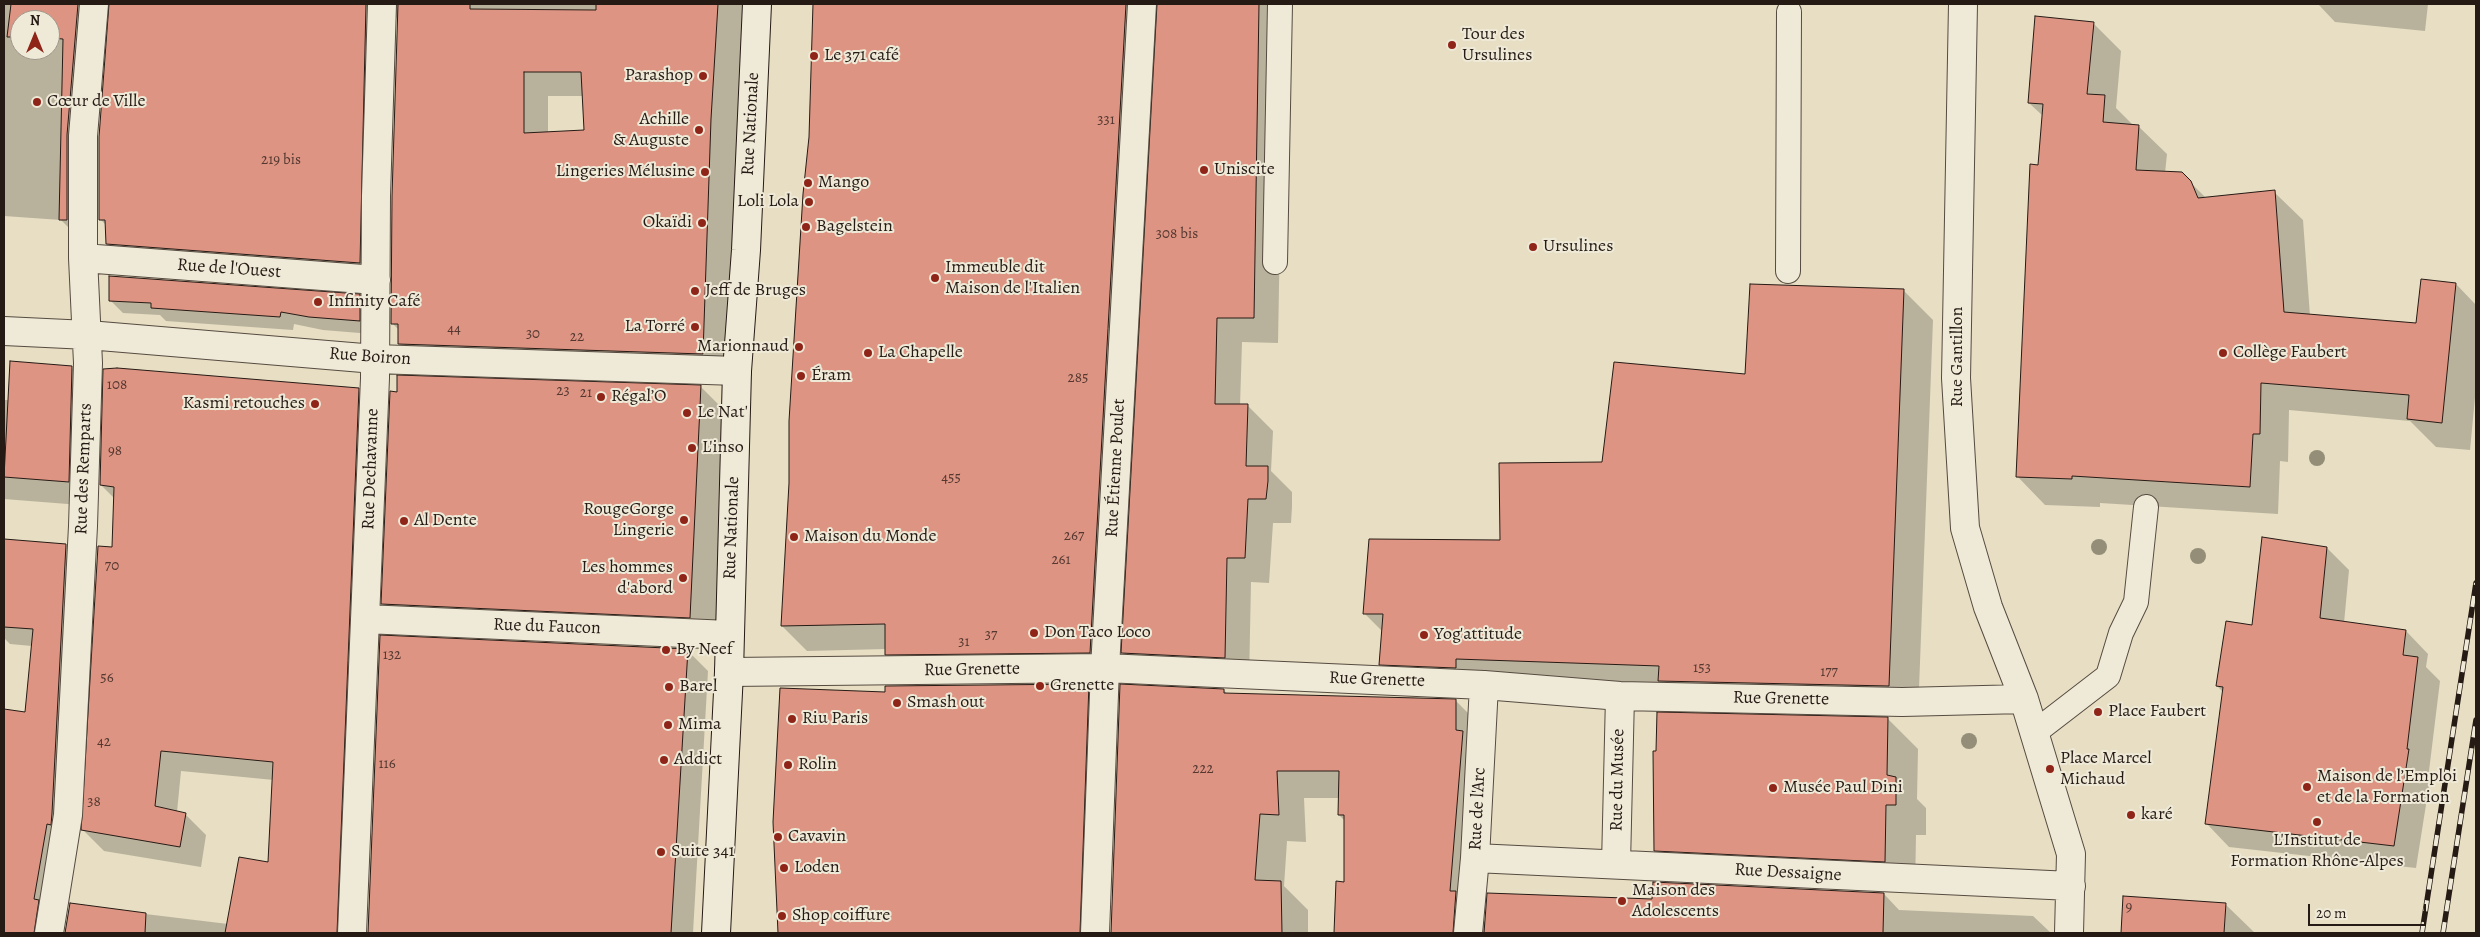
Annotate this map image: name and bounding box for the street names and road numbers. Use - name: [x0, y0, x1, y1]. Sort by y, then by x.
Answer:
- street label: Rue Nationale: [738, 72, 764, 176]
- street label: Rue de l'Ouest: [176, 255, 282, 283]
- street label: Rue Gantillon: [1947, 307, 1969, 407]
- street label: Rue Boiron: [328, 343, 412, 371]
- street label: Rue Étienne Poulet: [1102, 398, 1130, 538]
- street label: Rue des Remparts: [71, 403, 97, 535]
- street label: Rue Dechavanne: [358, 408, 384, 530]
- street label: Rue Nationale: [719, 476, 745, 580]
- street label: Rue du Faucon: [493, 614, 601, 640]
- street label: Rue Grenette: [924, 658, 1020, 682]
- street label: Rue Grenette: [1329, 668, 1425, 692]
- street label: Rue Grenette: [1733, 687, 1829, 711]
- street label: Rue du Musée: [1606, 728, 1630, 832]
- street label: Rue de l'Arc: [1465, 767, 1491, 851]
- street label: Rue Dessaigne: [1734, 859, 1842, 887]

